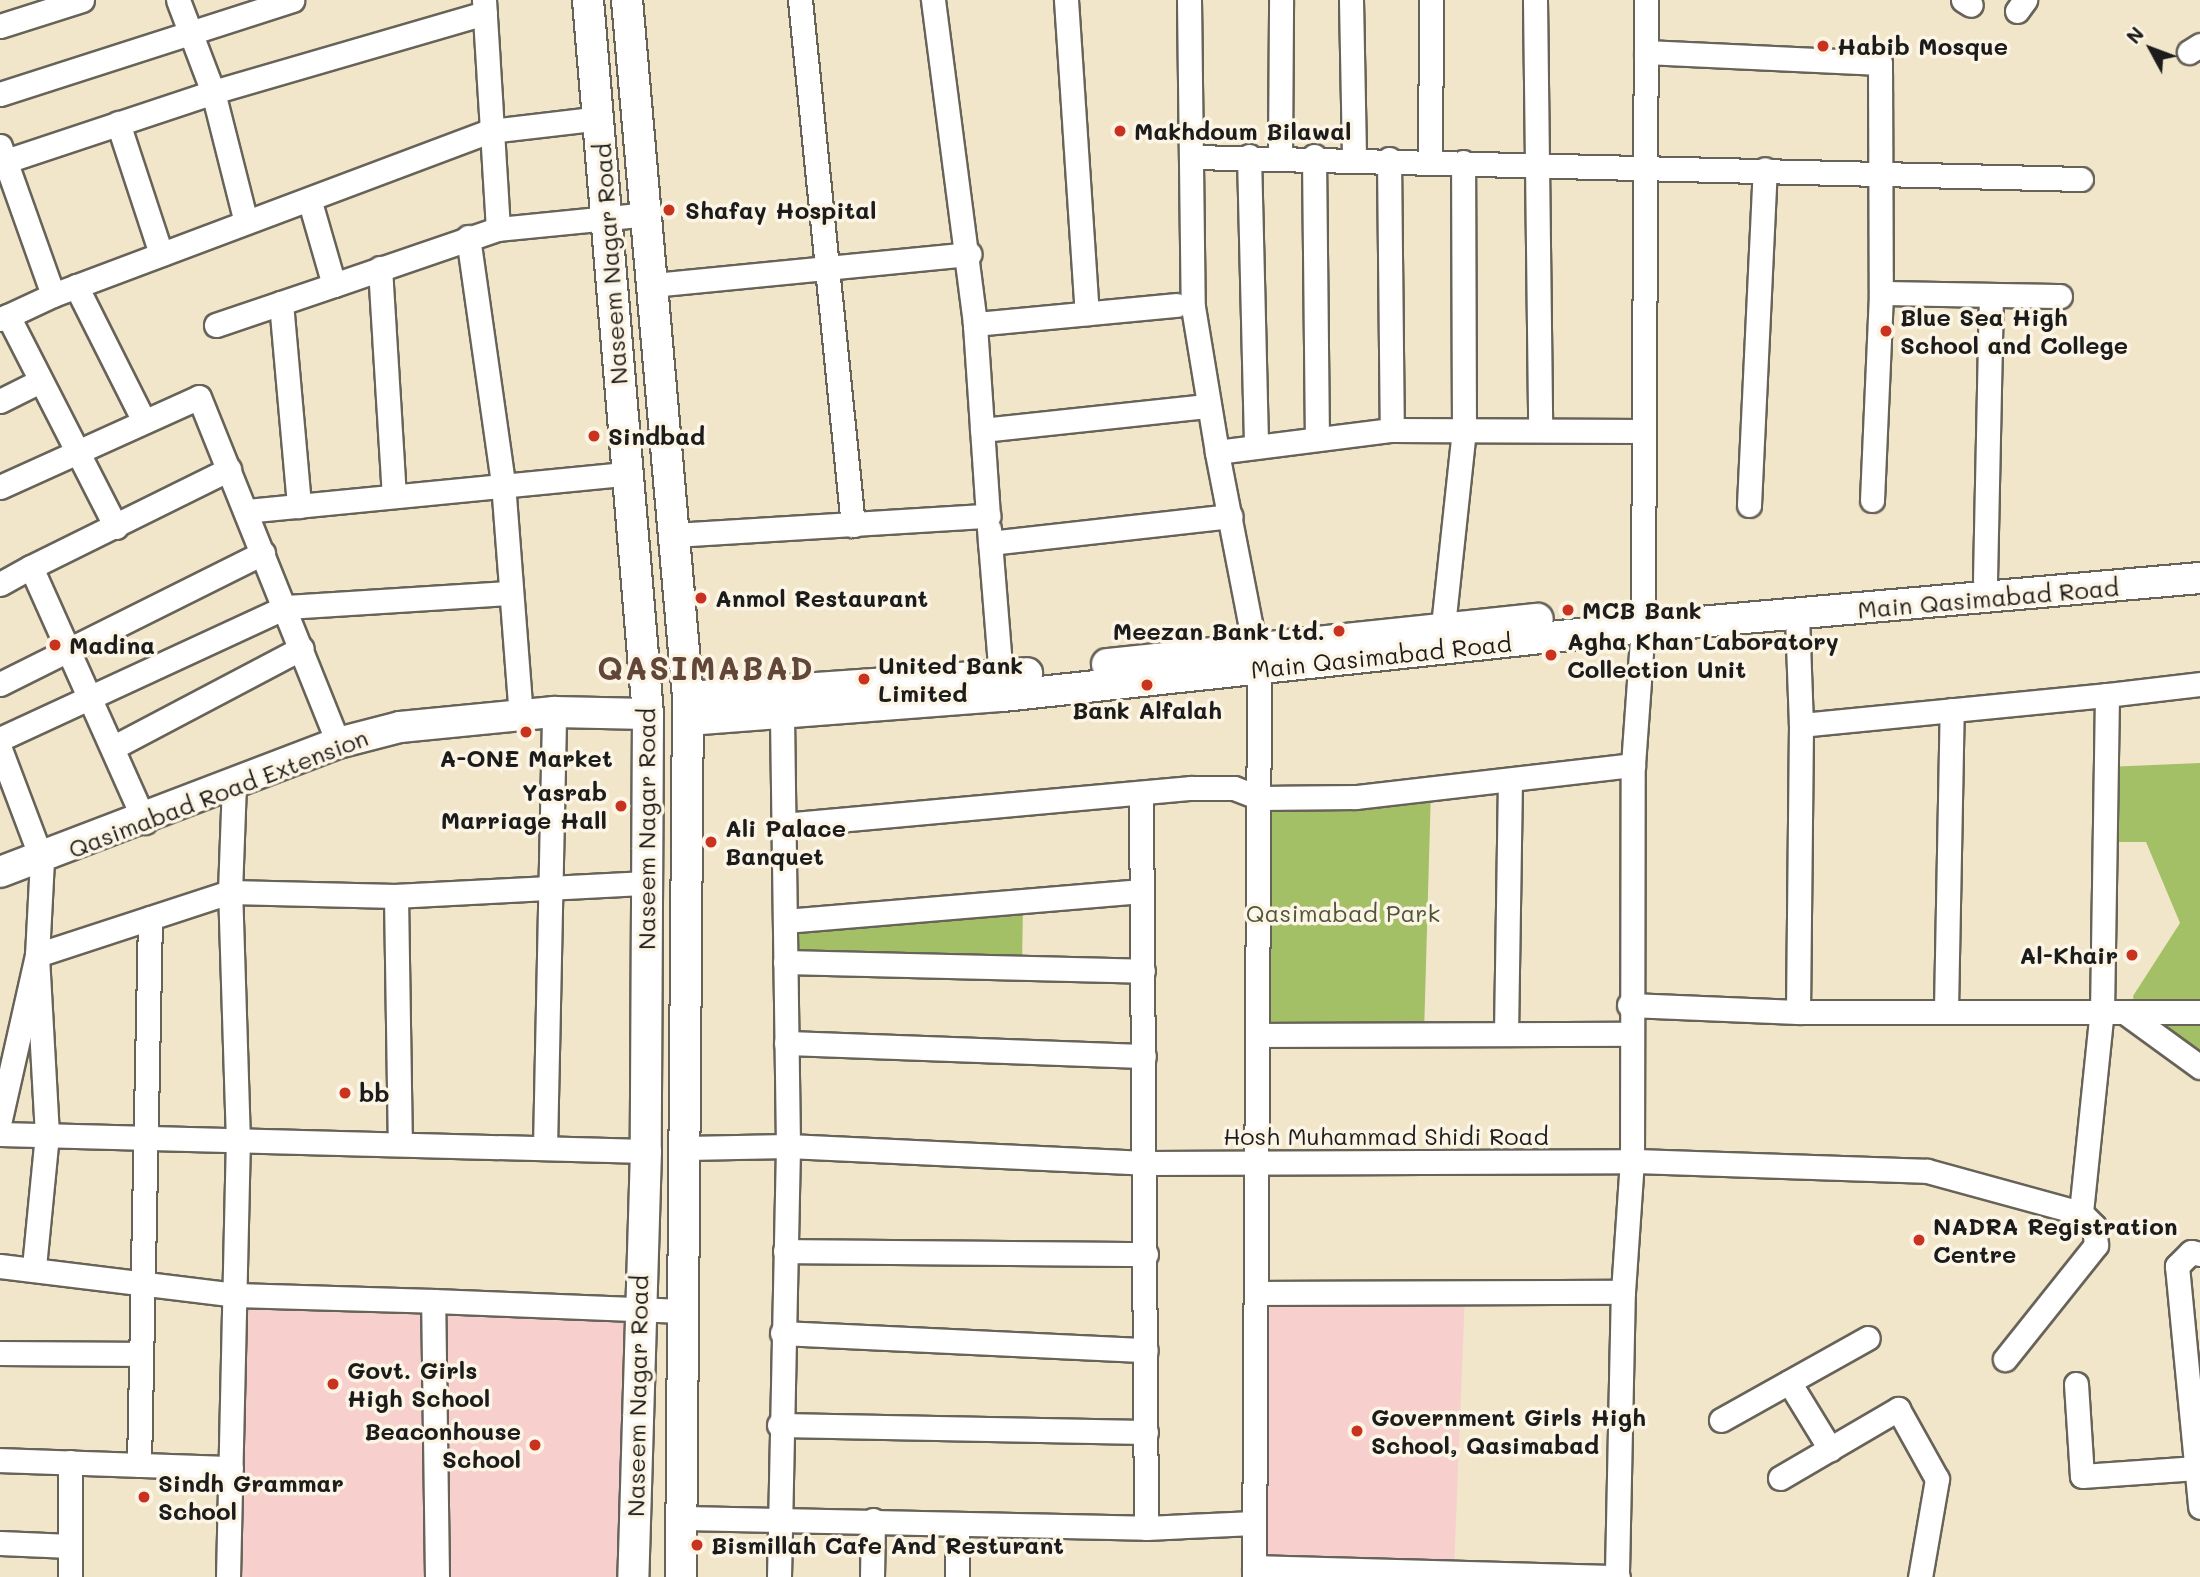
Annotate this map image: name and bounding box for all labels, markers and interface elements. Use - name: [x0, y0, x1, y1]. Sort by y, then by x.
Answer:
- north arrow: [2116, 14, 2186, 84]
- text: N: [2121, 21, 2149, 49]
- place label: Habib Mosque: [1837, 32, 2008, 60]
- marker: Habib Mosque: [1815, 38, 1831, 54]
- place label: Makhdoum Bilawal: [1134, 117, 1351, 145]
- marker: Makhdoum Bilawal: [1112, 123, 1128, 139]
- street label: Naseem Nagar Road: [587, 142, 633, 386]
- place label: Shafay Hospital: [685, 196, 876, 224]
- marker: Shafay Hospital: [659, 200, 679, 220]
- place label: Blue Sea High School and College: [1900, 303, 2128, 359]
- marker: Blue Sea High School and College: [1878, 323, 1894, 339]
- place label: Sindbad: [608, 422, 705, 450]
- marker: Sindbad: [586, 428, 602, 444]
- street label: Main Qasimabad Road: [1856, 572, 2120, 624]
- place label: Anmol Restaurant: [715, 584, 928, 612]
- marker: Anmol Restaurant: [693, 590, 709, 606]
- place label: MCB Bank: [1582, 596, 1702, 624]
- marker: MCB Bank: [1560, 602, 1576, 618]
- place label: Meezan Bank Ltd.: [1113, 617, 1325, 645]
- marker: Meezan Bank Ltd.: [1331, 623, 1347, 639]
- place label: Agha Khan Laboratory Collection Unit: [1567, 627, 1839, 683]
- street label: Main Qasimabad Road: [1249, 628, 1513, 684]
- place label: Madina: [69, 631, 155, 659]
- marker: Madina: [47, 637, 63, 653]
- marker: Agha Khan Laboratory Collection Unit: [1541, 645, 1561, 665]
- district label: QASIMABAD: [598, 648, 814, 686]
- place label: United Bank Limited: [878, 651, 1023, 707]
- marker: United Bank Limited: [856, 671, 872, 687]
- marker: Bank Alfalah: [1139, 677, 1155, 693]
- place label: Bank Alfalah: [1072, 696, 1222, 724]
- street label: Naseem Nagar Road: [632, 708, 660, 950]
- street label: Qasimabad Road Extension: [64, 722, 372, 864]
- marker: A-ONE Market: [518, 724, 534, 740]
- place label: A-ONE Market: [439, 744, 613, 772]
- place label: Yasrab Marriage Hall: [441, 778, 607, 834]
- marker: Yasrab Marriage Hall: [613, 798, 629, 814]
- place label: Ali Palace Banquet: [725, 814, 846, 870]
- marker: Ali Palace Banquet: [703, 834, 719, 850]
- park label: Qasimabad Park: [1246, 899, 1440, 927]
- place label: Al-Khair: [2020, 941, 2118, 969]
- marker: Al-Khair: [2124, 947, 2140, 963]
- place label: bb: [359, 1079, 390, 1107]
- marker: bb: [337, 1085, 353, 1101]
- street label: Hosh Muhammad Shidi Road: [1223, 1122, 1549, 1150]
- place label: NADRA Registration Centre: [1933, 1212, 2178, 1268]
- marker: NADRA Registration Centre: [1911, 1232, 1927, 1248]
- street label: Naseem Nagar Road: [620, 1275, 654, 1517]
- place label: Govt. Girls High School: [347, 1356, 490, 1412]
- marker: Govt. Girls High School: [325, 1376, 341, 1392]
- place label: Government Girls High School, Qasimabad: [1371, 1403, 1646, 1459]
- place label: Beaconhouse School: [364, 1417, 521, 1473]
- marker: Government Girls High School, Qasimabad: [1349, 1423, 1365, 1439]
- marker: Beaconhouse School: [527, 1437, 543, 1453]
- place label: Sindh Grammar School: [158, 1469, 344, 1525]
- marker: Sindh Grammar School: [136, 1489, 152, 1505]
- place label: Bismillah Cafe And Resturant: [711, 1531, 1064, 1559]
- marker: Bismillah Cafe And Resturant: [689, 1537, 705, 1553]

